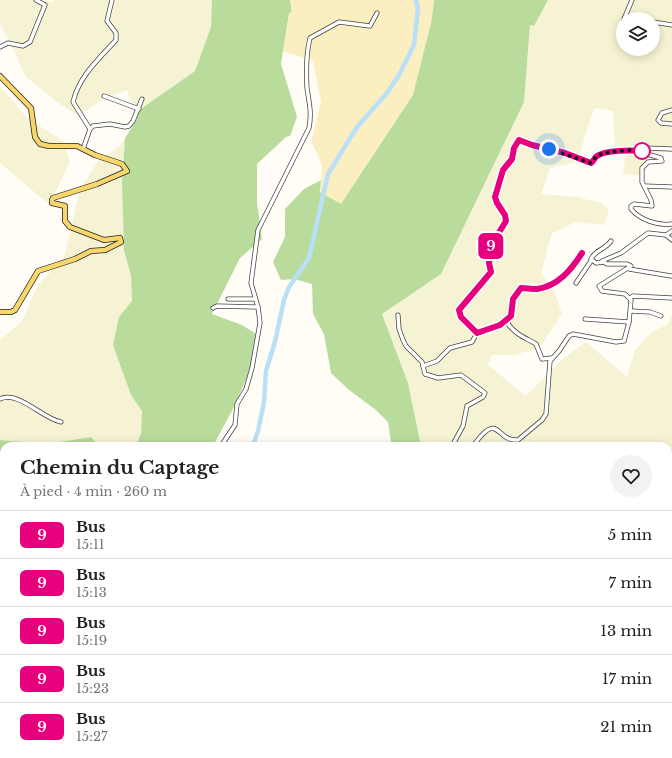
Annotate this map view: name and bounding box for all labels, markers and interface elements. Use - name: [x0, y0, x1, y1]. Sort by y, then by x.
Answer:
- map controls: [616, 12, 660, 56]
- button: layers: [616, 12, 660, 56]
- your location: [539, 139, 559, 159]
- unlabelled marker: [633, 142, 651, 160]
- line badge: 9: [478, 233, 504, 259]
- text: 9: [486, 237, 496, 255]
- button: heart: [610, 455, 652, 497]
- text: Chemin du Captage: [20, 456, 219, 479]
- text: À pied · 4 min · 260 m: [20, 483, 167, 500]
- text: Bus: [76, 517, 106, 536]
- text: 5 min: [608, 525, 652, 544]
- text: 9: [37, 526, 47, 544]
- text: 15:11: [76, 536, 104, 553]
- text: Bus: [76, 565, 106, 584]
- text: 7 min: [609, 573, 652, 592]
- text: 9: [37, 574, 47, 592]
- text: 15:13: [76, 584, 107, 601]
- text: Bus: [76, 613, 106, 632]
- text: 13 min: [600, 621, 652, 640]
- text: 9: [37, 622, 47, 640]
- text: 15:19: [76, 632, 107, 649]
- text: Bus: [76, 661, 106, 680]
- text: 17 min: [602, 669, 652, 688]
- text: 9: [37, 670, 47, 688]
- text: 15:23: [76, 680, 109, 697]
- text: Bus: [76, 709, 106, 728]
- text: 21 min: [600, 717, 652, 736]
- text: 9: [37, 718, 47, 736]
- text: 15:27: [76, 728, 107, 745]

